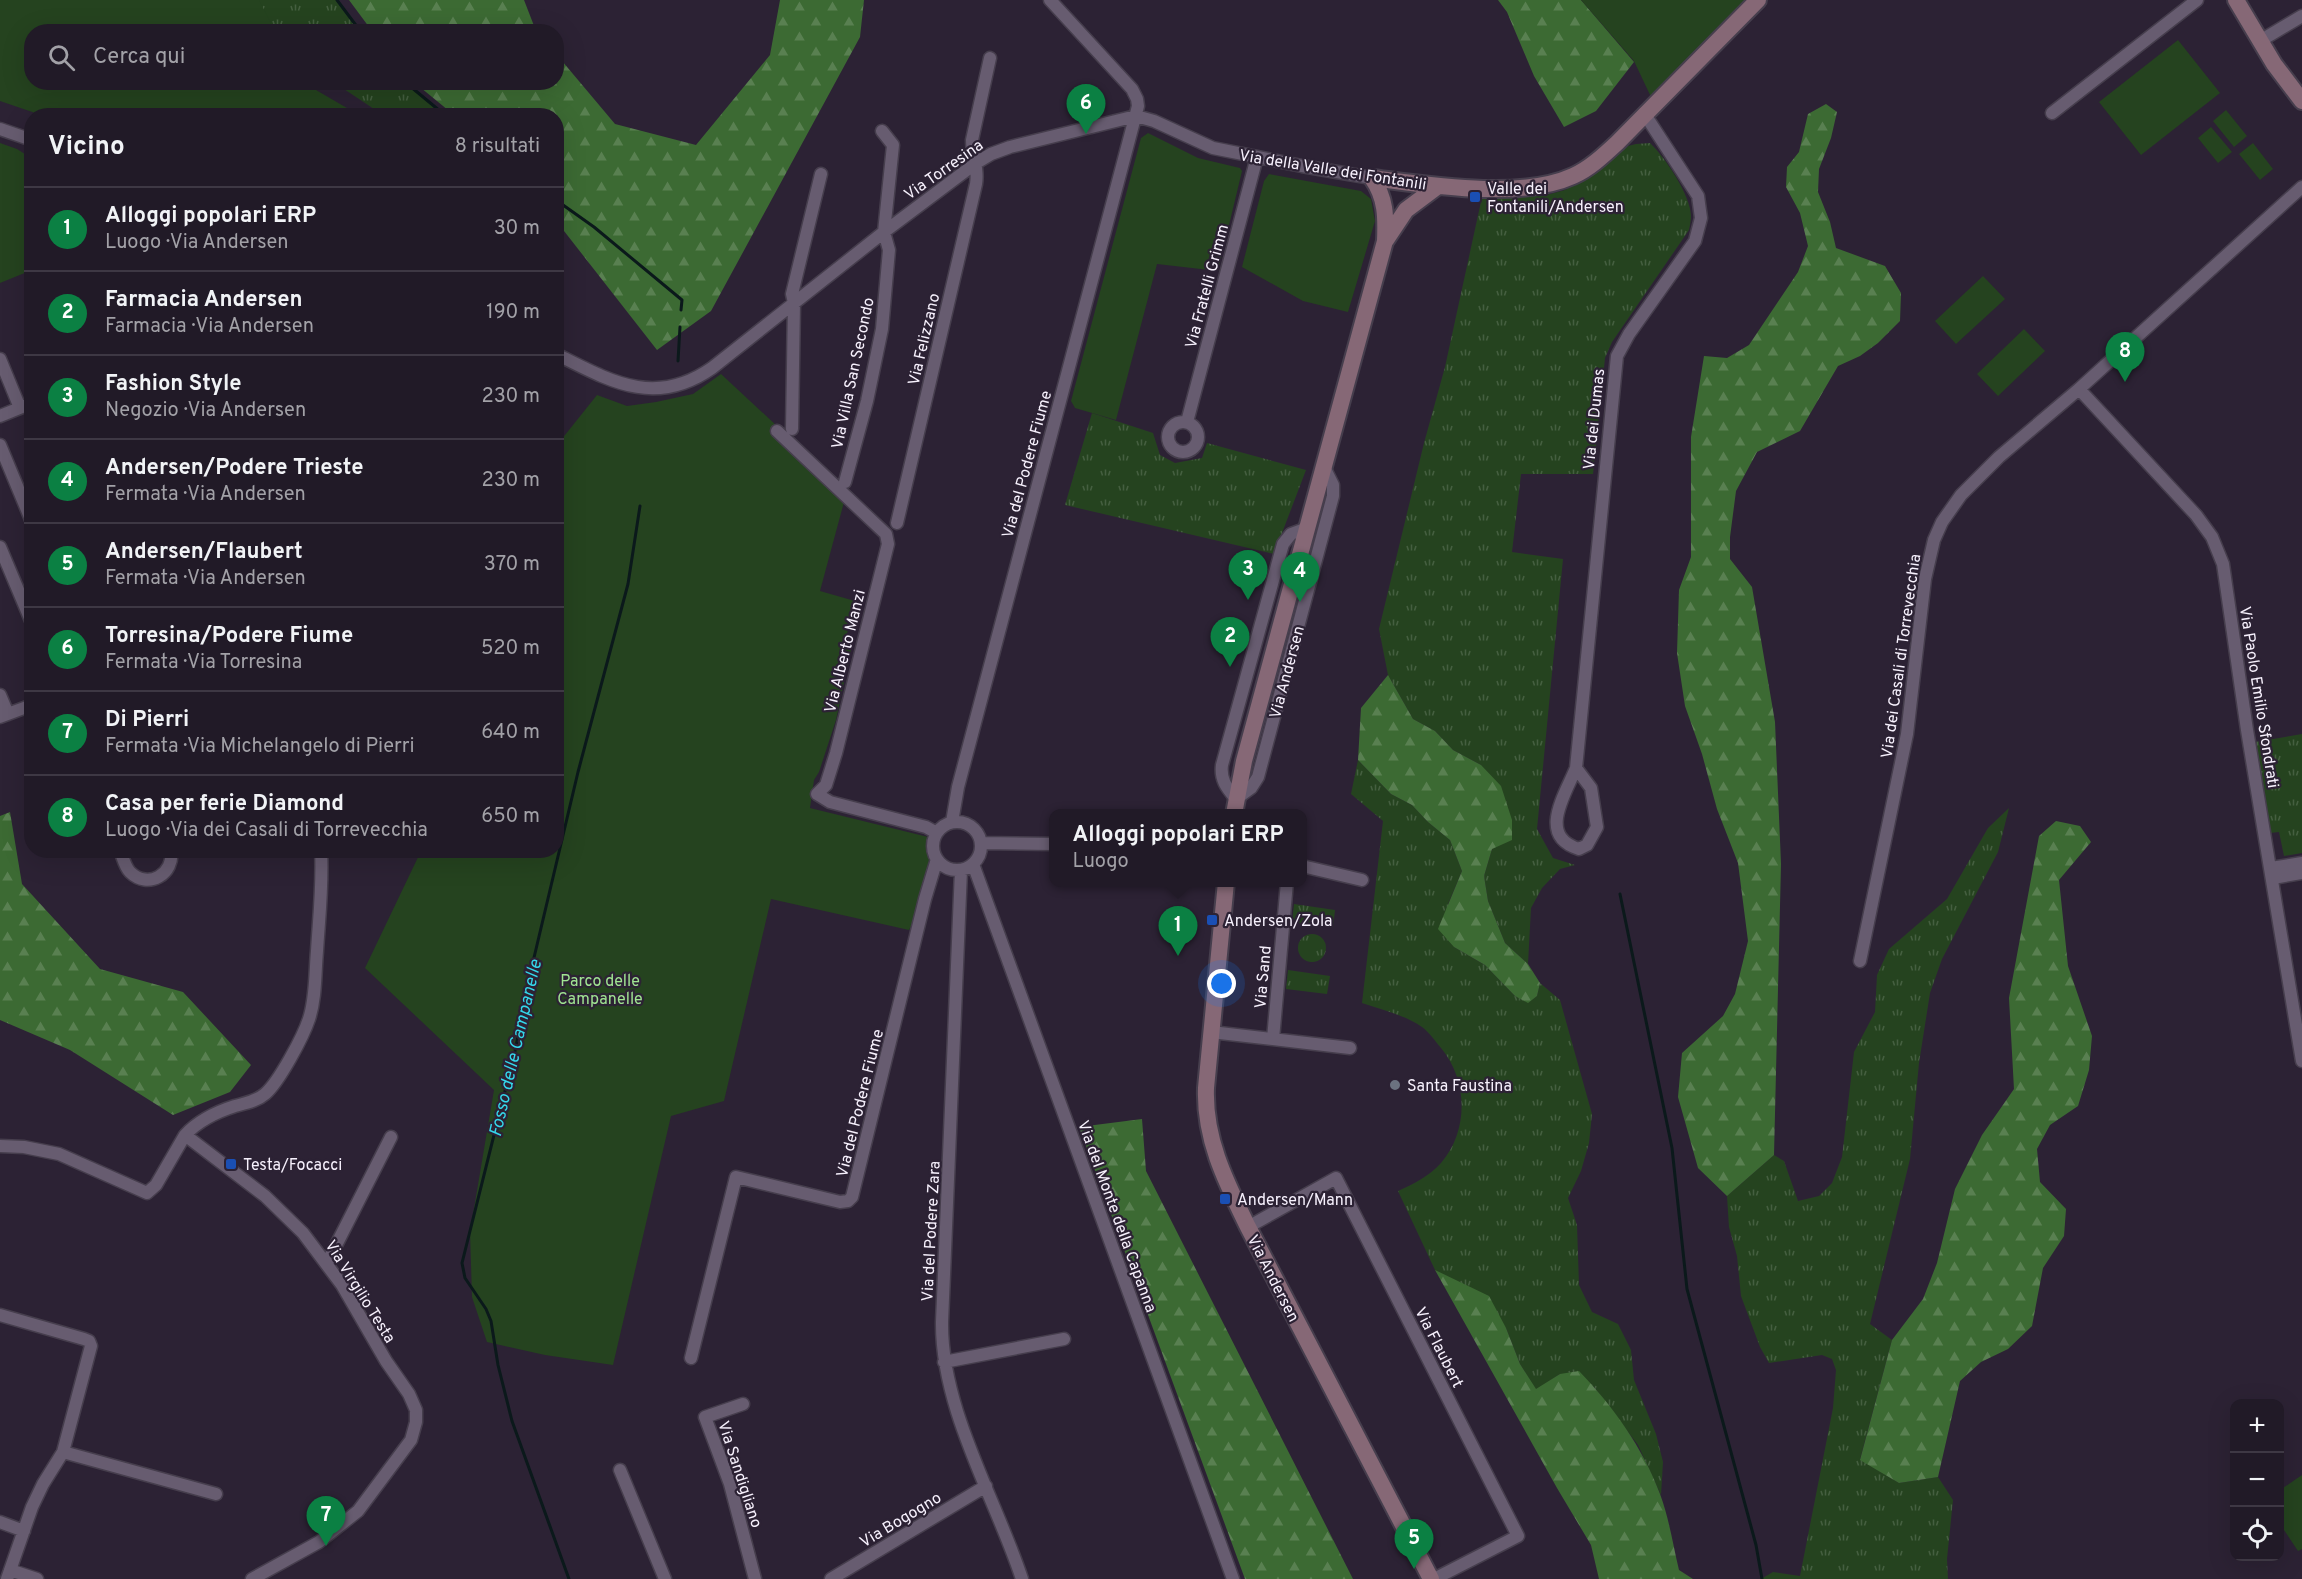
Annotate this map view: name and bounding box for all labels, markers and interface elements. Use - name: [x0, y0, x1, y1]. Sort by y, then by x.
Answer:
- search box: [24, 24, 564, 90]
- icon: search: [45, 41, 78, 74]
- text: Cerca qui: [93, 44, 185, 71]
- pin: 6: [1066, 84, 1106, 134]
- text: Vicino: [48, 131, 125, 164]
- text: 8 risultati: [455, 134, 540, 160]
- street label: Via Torresina: [901, 136, 988, 205]
- street label: Via della Valle dei Fontanili: [1238, 146, 1428, 196]
- place label: Valle dei Fontanili/Andersen: [1487, 180, 1624, 218]
- marker: Valle dei Fontanili/Andersen: [1468, 190, 1482, 204]
- text: Alloggi popolari ERP: [105, 203, 316, 230]
- text: 1: [64, 216, 72, 242]
- text: 30 m: [494, 216, 540, 242]
- street label: Via Fratelli Grimm: [1182, 222, 1234, 351]
- text: Luogo · Via Andersen: [105, 230, 289, 256]
- text: Farmacia Andersen: [105, 287, 303, 314]
- street label: Via Felizzano: [905, 291, 945, 388]
- street label: Via Villa San Secondo: [828, 296, 880, 451]
- text: 2: [61, 300, 74, 326]
- text: 190 m: [486, 300, 540, 326]
- text: Farmacia · Via Andersen: [105, 314, 314, 340]
- pin: 8: [2106, 332, 2144, 382]
- street label: Via dei Dumas: [1580, 368, 1610, 471]
- text: Fashion Style: [105, 371, 242, 398]
- text: 3: [62, 384, 74, 410]
- text: 230 m: [481, 384, 540, 410]
- street label: Via del Podere Fiume: [999, 388, 1057, 541]
- text: Negozio · Via Andersen: [105, 398, 306, 424]
- text: Andersen/Podere Trieste: [105, 455, 363, 482]
- text: 4: [61, 468, 74, 494]
- text: 230 m: [481, 468, 540, 494]
- text: Fermata · Via Andersen: [105, 482, 306, 508]
- text: Andersen/Flaubert: [105, 539, 303, 566]
- pin: 3: [1228, 550, 1268, 600]
- text: 5: [61, 552, 74, 578]
- text: 370 m: [484, 552, 540, 578]
- pin: 4: [1280, 552, 1320, 602]
- street label: Via dei Casali di Torrevecchia: [1878, 553, 1926, 760]
- text: Fermata · Via Andersen: [105, 566, 306, 592]
- street label: Via Alberto Manzi: [821, 588, 871, 715]
- street label: Via Paolo Emilio Sfondrati: [2234, 605, 2282, 790]
- pin: 2: [1210, 618, 1250, 667]
- text: Torresina/Podere Fiume: [105, 623, 353, 650]
- street label: Via Andersen: [1266, 624, 1310, 721]
- text: 6: [61, 636, 74, 662]
- text: 520 m: [481, 636, 540, 662]
- text: Fermata · Via Torresina: [105, 650, 302, 676]
- text: Di Pierri: [105, 707, 189, 734]
- text: 7: [62, 720, 73, 746]
- text: 640 m: [481, 720, 540, 746]
- text: Fermata · Via Michelangelo di Pierri: [105, 734, 415, 760]
- text: Casa per ferie Diamond: [105, 791, 344, 818]
- text: 8: [61, 804, 74, 830]
- text: 650 m: [481, 804, 540, 830]
- popup: [1049, 809, 1307, 887]
- text: Luogo · Via dei Casali di Torrevecchia: [105, 818, 428, 844]
- text: Alloggi popolari ERP: [1073, 822, 1283, 849]
- text: Luogo: [1073, 849, 1129, 875]
- pin: 1: [1158, 906, 1198, 956]
- place label: Andersen/Zola: [1224, 912, 1333, 932]
- marker: Andersen/Zola: [1205, 913, 1219, 927]
- street label: Via Sand: [1251, 945, 1277, 1009]
- water label: Fosso delle Campanelle: [485, 957, 548, 1139]
- your location: [1207, 969, 1236, 998]
- park label: Parco delle Campanelle: [557, 972, 643, 1010]
- street label: Via del Podere Fiume: [833, 1027, 889, 1180]
- place label: Santa Faustina: [1407, 1077, 1512, 1097]
- marker: Santa Faustina: [1388, 1078, 1402, 1092]
- street label: Via del Monte della Capanna: [1072, 1118, 1160, 1315]
- place label: Testa/Focacci: [243, 1156, 342, 1176]
- marker: Testa/Focacci: [224, 1157, 238, 1171]
- street label: Via del Podere Zara: [918, 1160, 946, 1302]
- place label: Andersen/Mann: [1237, 1191, 1353, 1211]
- marker: Andersen/Mann: [1218, 1192, 1232, 1206]
- street label: Via Andersen: [1242, 1232, 1303, 1326]
- street label: Via Virgilio Testa: [320, 1237, 399, 1347]
- street label: Via Flaubert: [1409, 1304, 1467, 1392]
- map controls: [2230, 1399, 2284, 1561]
- button: +: [2230, 1399, 2284, 1453]
- street label: Via Sandigliano: [712, 1419, 766, 1531]
- button: −: [2230, 1453, 2284, 1507]
- street label: Via Bogogno: [856, 1488, 946, 1553]
- pin: 7: [306, 1496, 346, 1546]
- button: locate: [2230, 1507, 2284, 1561]
- pin: 5: [1394, 1520, 1434, 1569]

